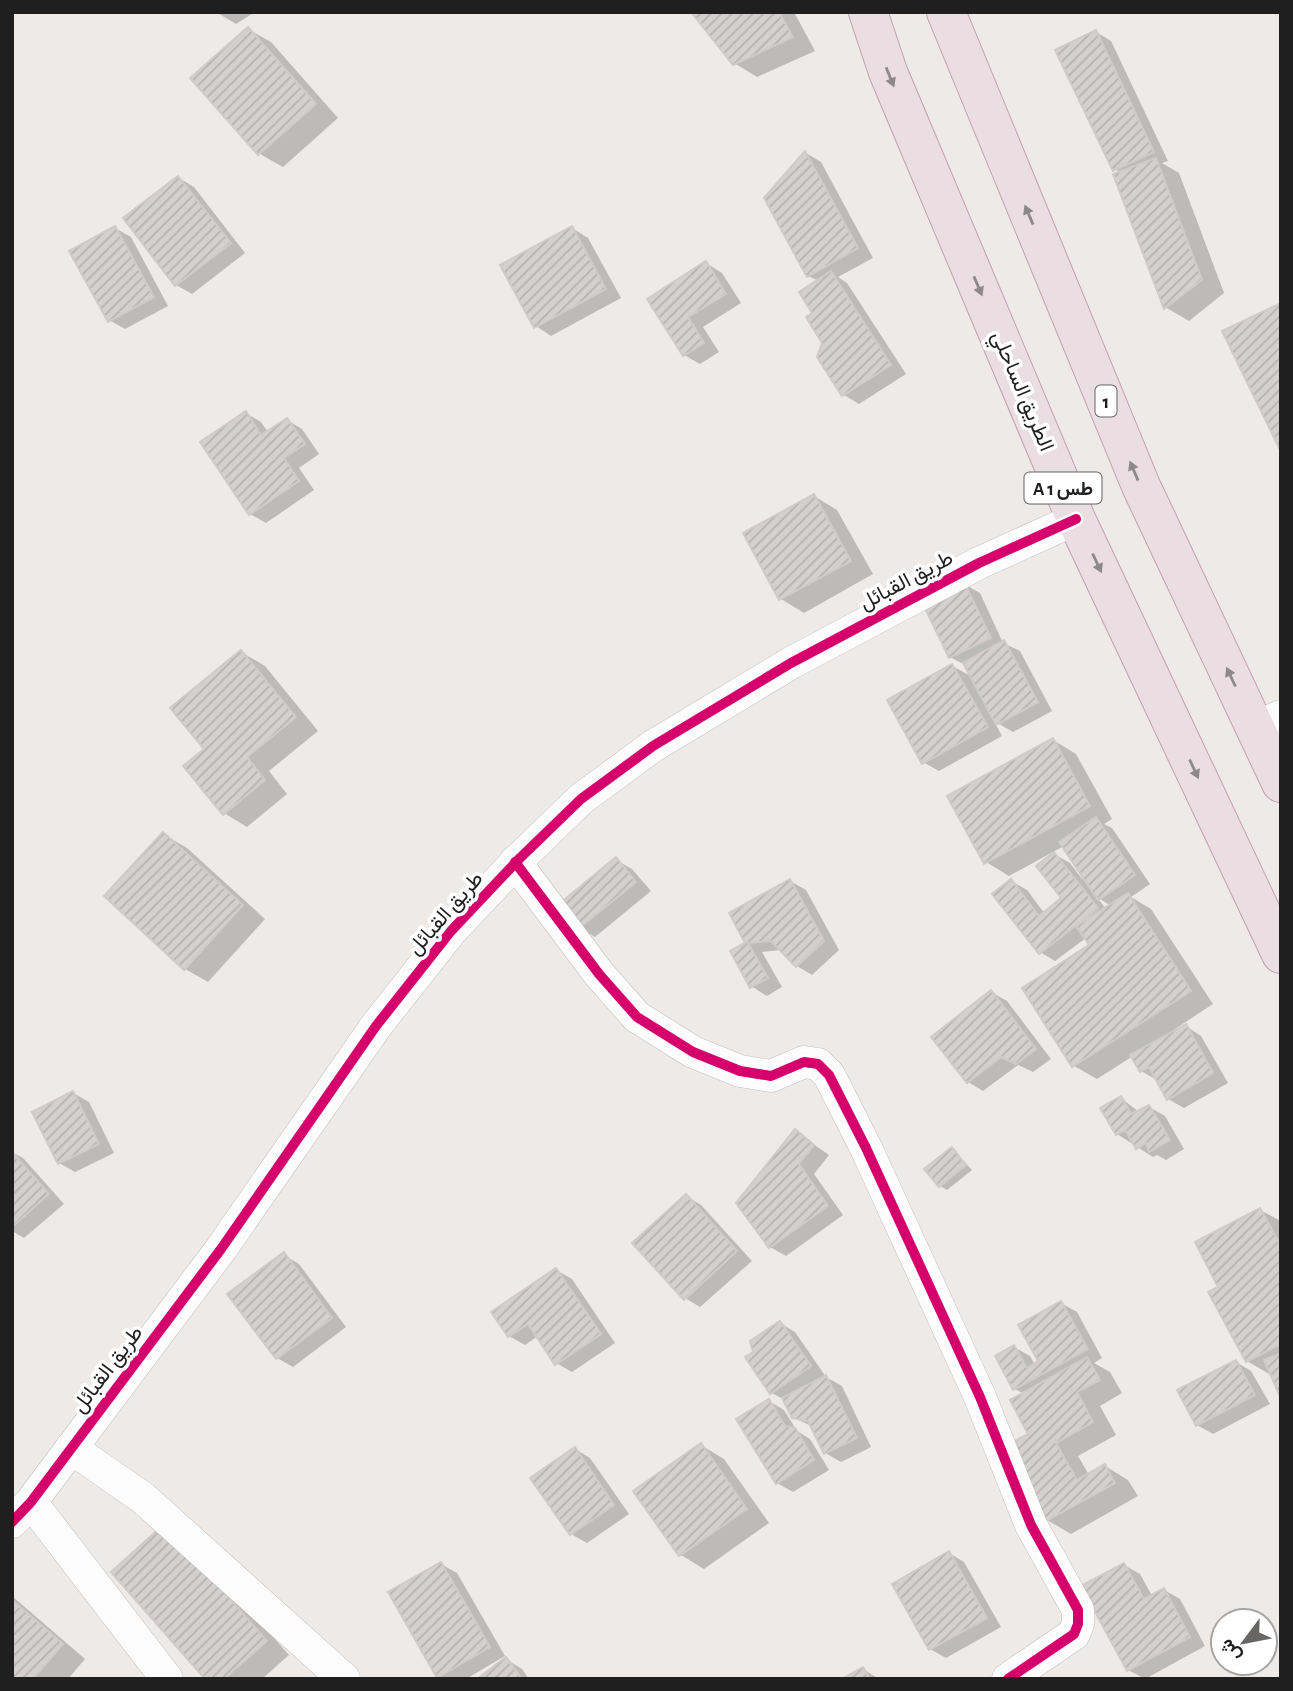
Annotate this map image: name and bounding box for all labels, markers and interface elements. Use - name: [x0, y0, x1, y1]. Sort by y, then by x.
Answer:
- one-way arrow: [885, 66, 896, 87]
- one-way arrow: [1023, 204, 1034, 225]
- one-way arrow: [973, 276, 984, 297]
- street label: الطريق الساحلي: [982, 328, 1057, 457]
- road number: 1: [1096, 386, 1116, 416]
- one-way arrow: [1129, 460, 1140, 481]
- road number: A 1 طس: [1024, 472, 1102, 503]
- street label: طريق القبائل: [856, 547, 957, 616]
- one-way arrow: [1091, 553, 1103, 573]
- one-way arrow: [1225, 667, 1236, 687]
- one-way arrow: [1188, 759, 1200, 779]
- street label: طريق القبائل: [404, 868, 488, 960]
- street label: طريق القبائل: [68, 1322, 148, 1418]
- north arrow: [1209, 1607, 1279, 1677]
- text: ش: [1217, 1635, 1246, 1665]

